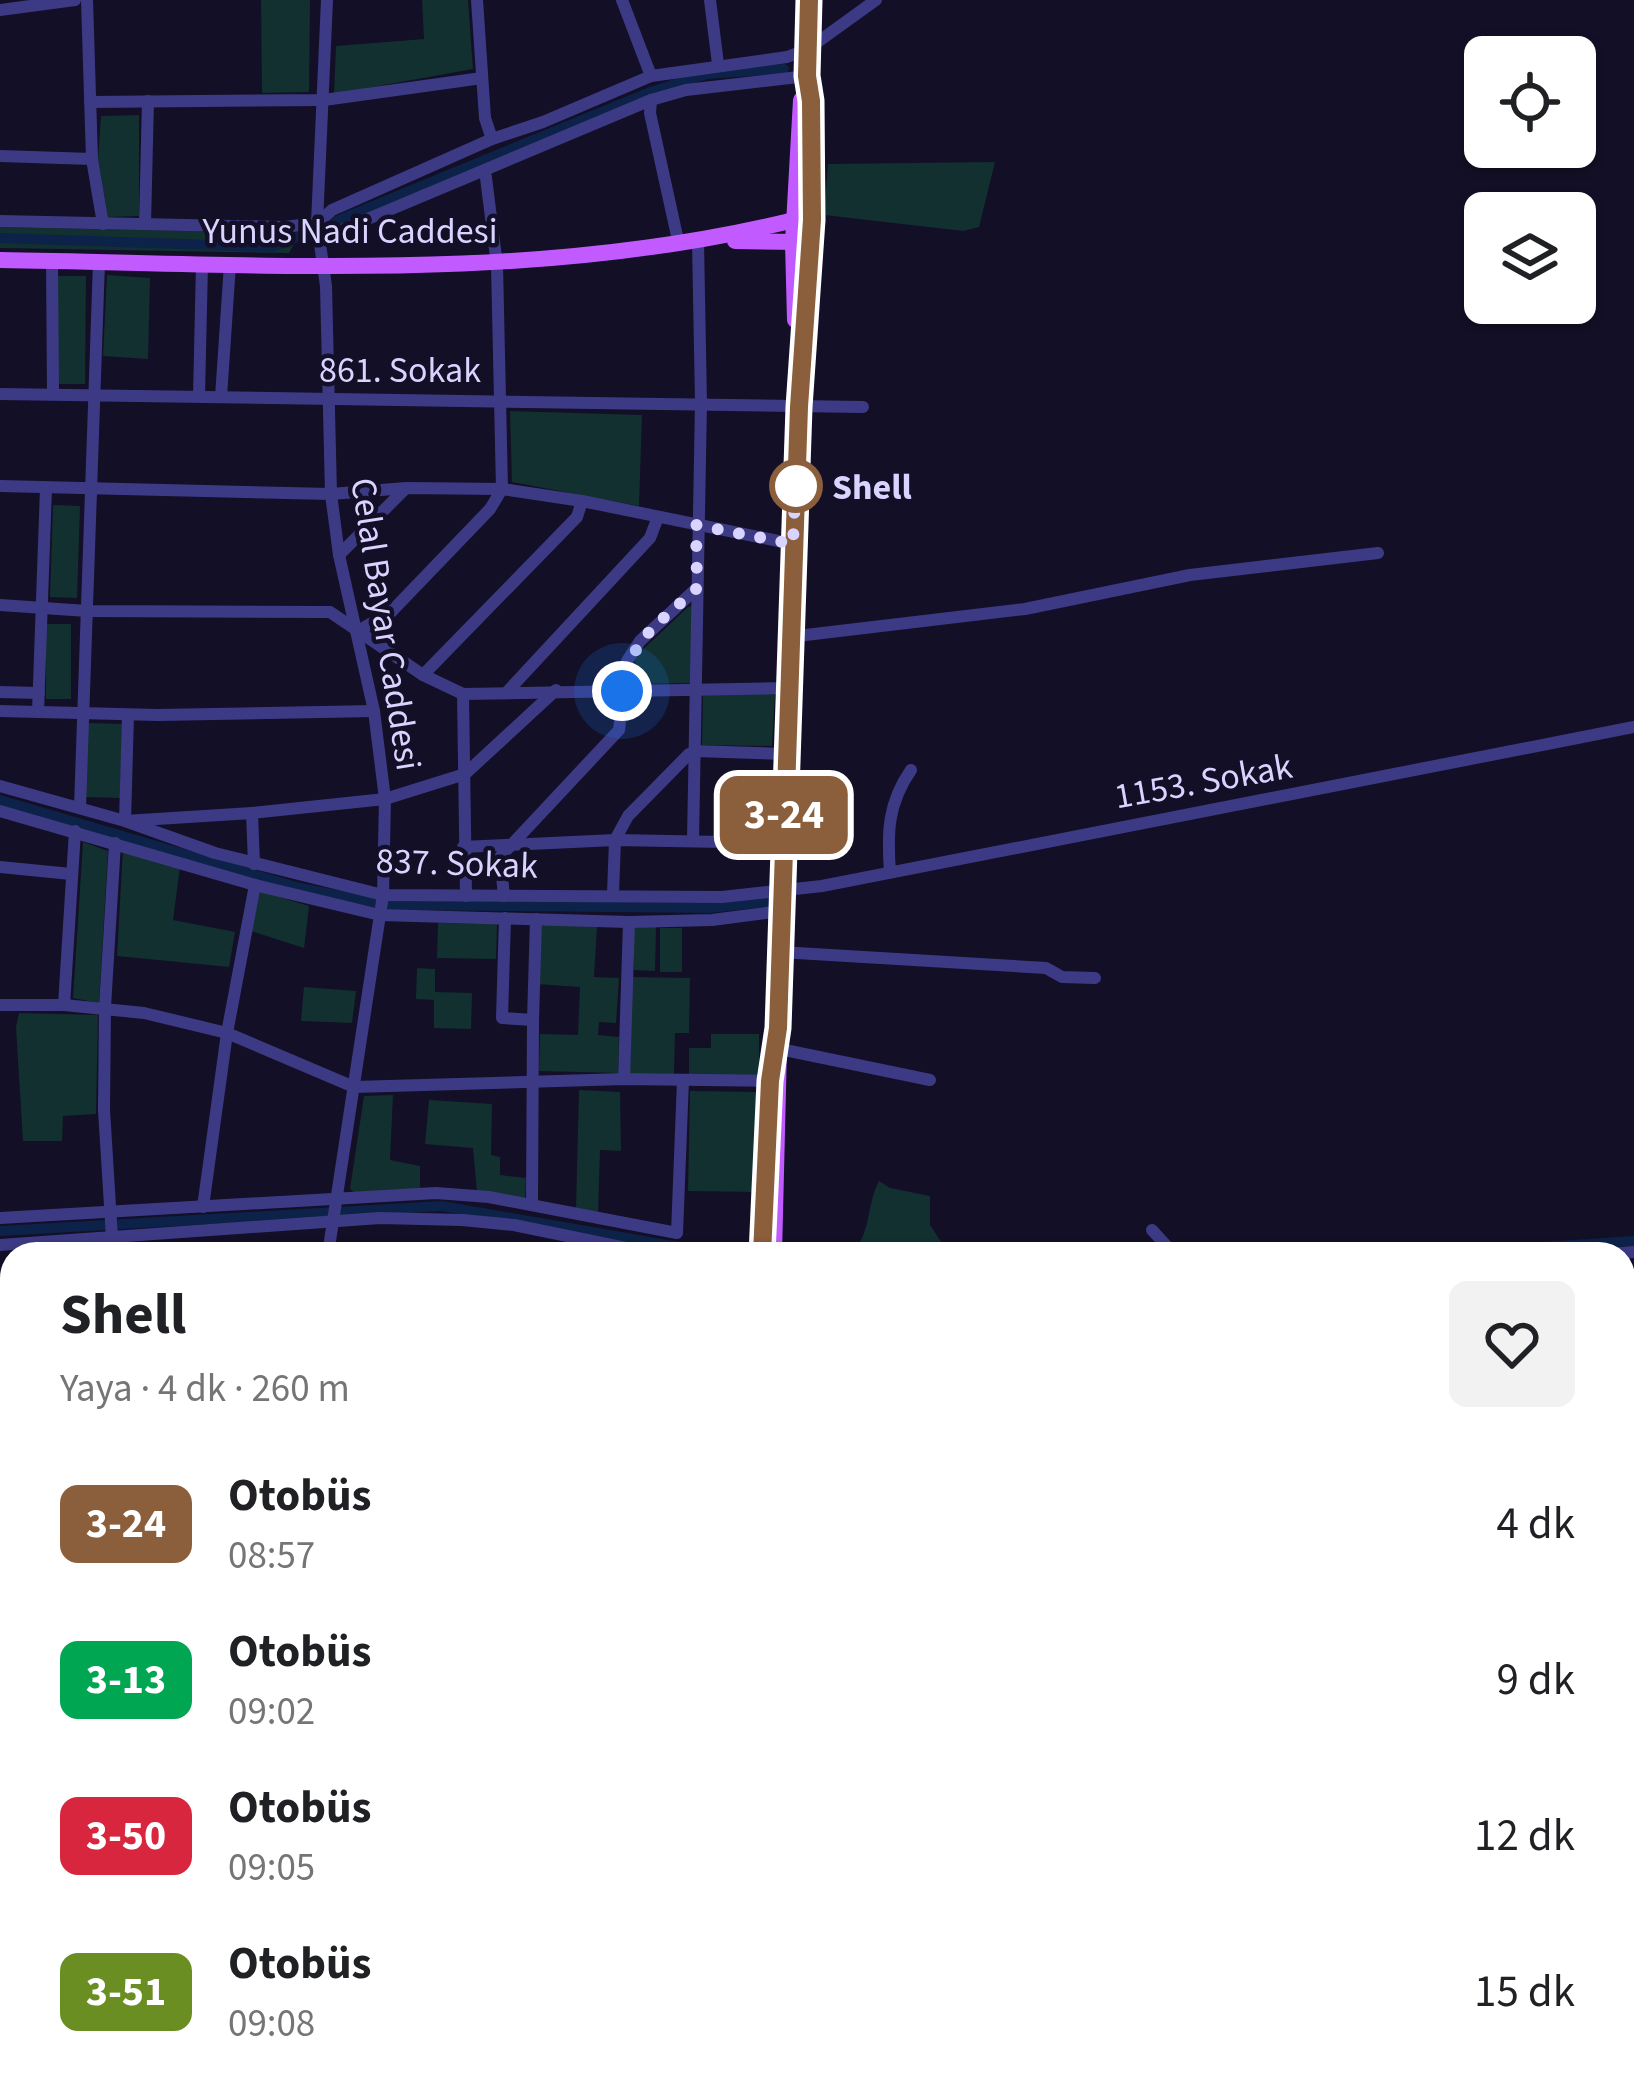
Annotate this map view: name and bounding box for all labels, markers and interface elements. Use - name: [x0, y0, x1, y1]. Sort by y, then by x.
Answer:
- map controls: [1464, 36, 1596, 324]
- button: locate: [1464, 36, 1596, 168]
- button: layers: [1464, 192, 1596, 324]
- street label: Yunus Nadi Caddesi: [202, 206, 498, 257]
- street label: 861. Sokak: [319, 345, 481, 396]
- marker: Shell: [771, 461, 821, 511]
- place label: Shell: [832, 462, 912, 513]
- street label: Celal Bayar Caddesi: [337, 474, 434, 774]
- your location: [592, 661, 652, 721]
- street label: 1153. Sokak: [1110, 741, 1296, 822]
- line badge: 3-24: [700, 776, 868, 854]
- text: 3-24: [744, 785, 824, 845]
- street label: 837. Sokak: [375, 835, 539, 892]
- text: Shell: [60, 1275, 186, 1356]
- button: heart: [1449, 1281, 1575, 1407]
- text: Yaya · 4 dk · 260 m: [60, 1361, 350, 1417]
- text: Otobüs: [228, 1464, 371, 1528]
- text: 4 dk: [1496, 1492, 1575, 1556]
- text: 3-24: [86, 1494, 166, 1554]
- text: 08:57: [228, 1528, 315, 1584]
- text: Otobüs: [228, 1620, 371, 1684]
- text: 9 dk: [1496, 1648, 1575, 1712]
- text: 3-13: [86, 1650, 166, 1710]
- text: 09:02: [228, 1684, 315, 1740]
- text: Otobüs: [228, 1776, 371, 1840]
- text: 12 dk: [1474, 1804, 1575, 1868]
- text: 3-50: [86, 1806, 166, 1866]
- text: 09:05: [228, 1840, 315, 1896]
- text: Otobüs: [228, 1932, 371, 1996]
- text: 15 dk: [1474, 1960, 1575, 2024]
- text: 3-51: [86, 1962, 166, 2022]
- text: 09:08: [228, 1996, 315, 2052]

